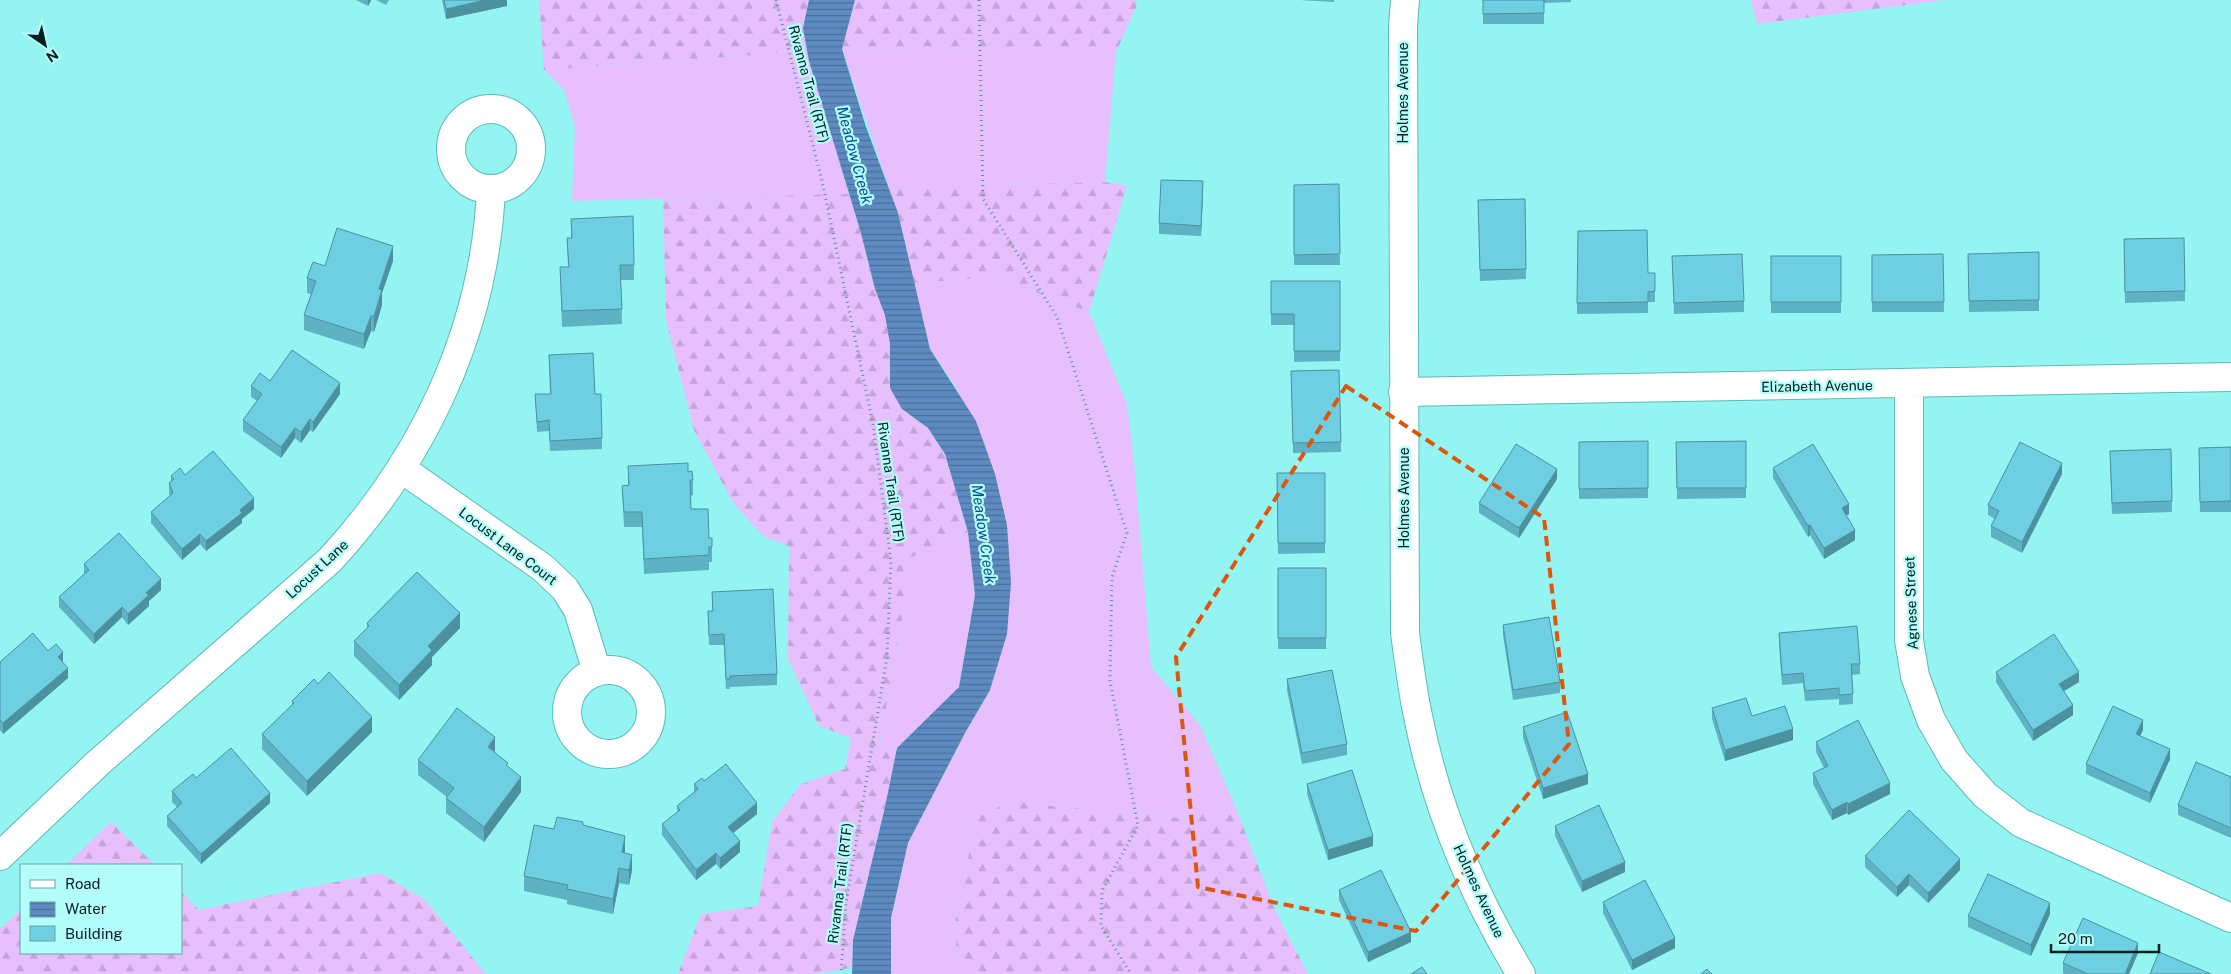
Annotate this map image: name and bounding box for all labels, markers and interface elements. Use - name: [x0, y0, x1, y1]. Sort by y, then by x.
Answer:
- north arrow: [20, 20, 70, 70]
- street label: Rivanna Trail (RTF): [786, 23, 832, 145]
- street label: Holmes Avenue: [1395, 42, 1411, 144]
- text: N: [43, 46, 61, 65]
- water label: Meadow Creek: [834, 104, 876, 206]
- street label: Elizabeth Avenue: [1761, 377, 1873, 395]
- street label: Rivanna Trail (RTF): [875, 421, 907, 543]
- street label: Holmes Avenue: [1396, 447, 1412, 549]
- water label: Meadow Creek: [969, 483, 1000, 586]
- street label: Locust Lane Court: [456, 504, 560, 588]
- street label: Locust Lane: [283, 536, 351, 602]
- street label: Agnese Street: [1901, 556, 1921, 650]
- street label: Rivanna Trail (RTF): [825, 822, 855, 944]
- street label: Holmes Avenue: [1450, 842, 1508, 940]
- legend: [20, 864, 182, 954]
- text: Road: [65, 875, 101, 892]
- text: Water: [65, 900, 107, 917]
- scale bar: [2051, 922, 2158, 954]
- text: Building: [65, 925, 123, 942]
- text: 20 m: [2058, 930, 2093, 947]

